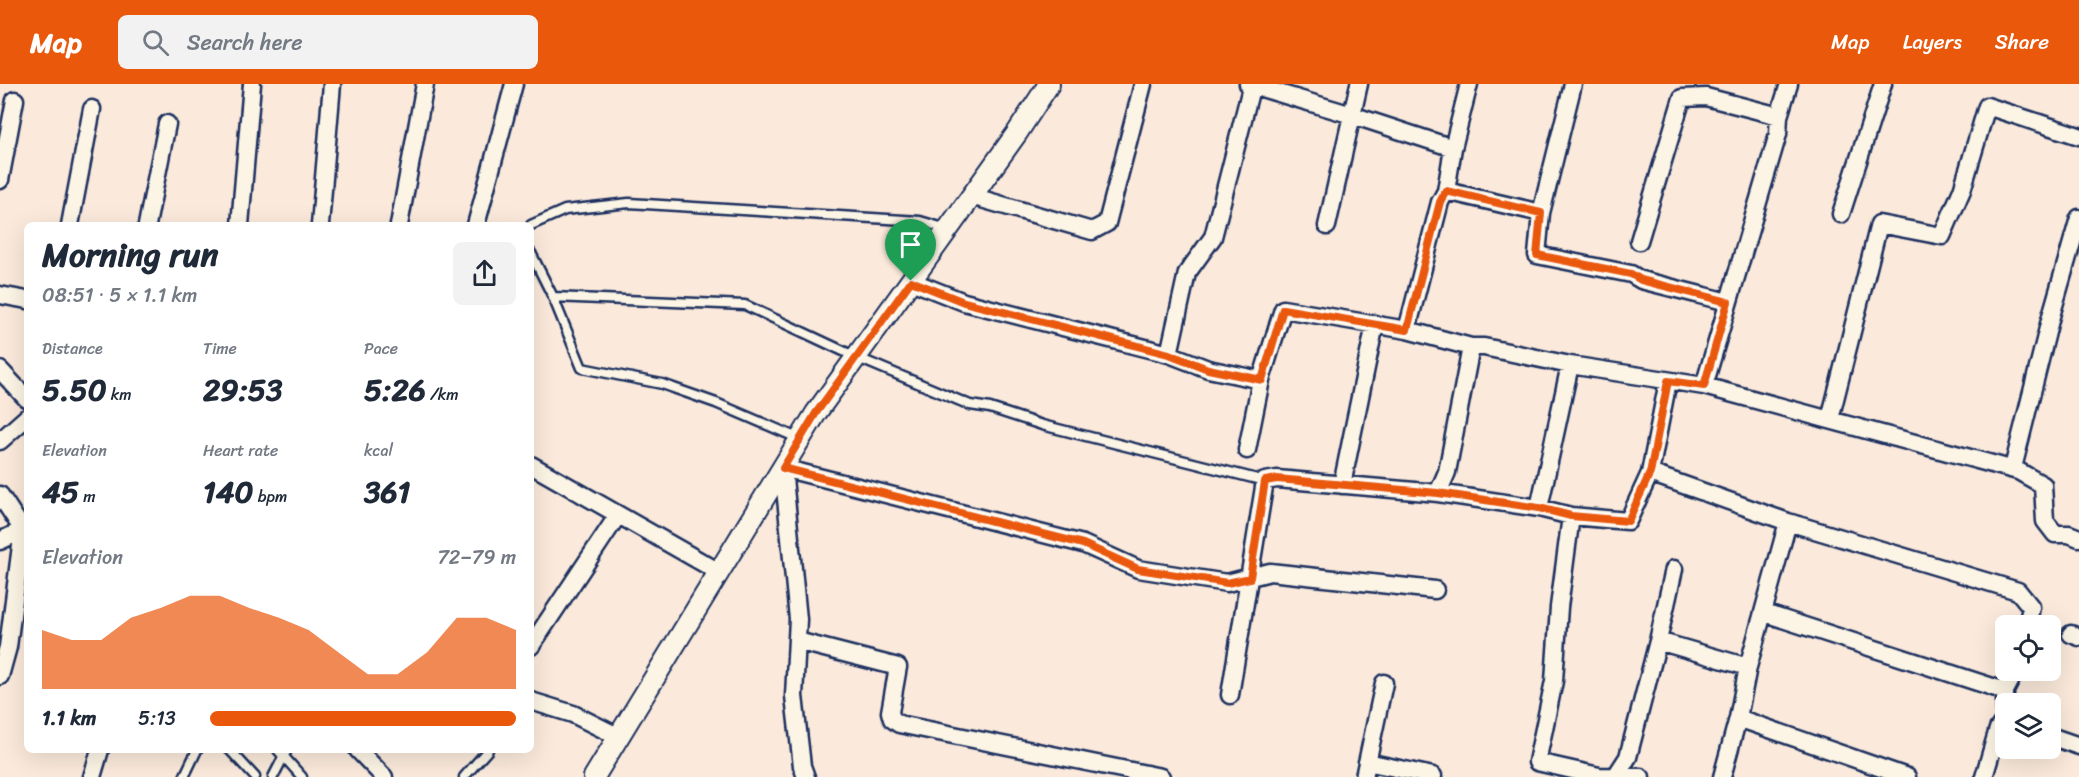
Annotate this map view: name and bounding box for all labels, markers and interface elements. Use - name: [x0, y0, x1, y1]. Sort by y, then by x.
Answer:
- search box: [118, 15, 538, 69]
- text: Map: [30, 18, 82, 67]
- text: Search here: [187, 23, 303, 62]
- text: Map: [1831, 23, 1870, 61]
- text: Layers: [1903, 23, 1962, 61]
- text: Share: [1995, 23, 2049, 61]
- icon: search: [139, 26, 172, 59]
- pin: [885, 219, 936, 281]
- text: Morning run: [42, 226, 218, 284]
- icon: arrive: [894, 228, 927, 261]
- button: share: [453, 242, 516, 305]
- text: 08:51 · 5 × 1.1 km: [42, 278, 197, 313]
- text: Distance: [42, 334, 103, 363]
- text: Time: [203, 334, 237, 363]
- text: Pace: [364, 334, 398, 363]
- text: 5.50: [42, 363, 107, 417]
- text: 29:53: [203, 363, 283, 417]
- text: 5:26: [364, 363, 426, 417]
- text: km: [107, 380, 132, 409]
- text: /km: [426, 380, 459, 409]
- text: Elevation: [42, 436, 107, 465]
- text: Heart rate: [203, 436, 278, 465]
- text: kcal: [364, 436, 393, 465]
- text: 45: [42, 465, 79, 519]
- text: 140: [203, 465, 254, 519]
- text: 361: [364, 465, 410, 519]
- text: m: [79, 482, 96, 511]
- text: bpm: [254, 482, 287, 511]
- text: Elevation: [42, 540, 123, 575]
- text: 72–79 m: [437, 540, 516, 575]
- map controls: [1995, 615, 2061, 759]
- button: locate: [1995, 615, 2061, 681]
- button: layers: [1995, 693, 2061, 759]
- text: 1.1 km: [42, 701, 96, 736]
- text: 5:13: [138, 701, 176, 736]

